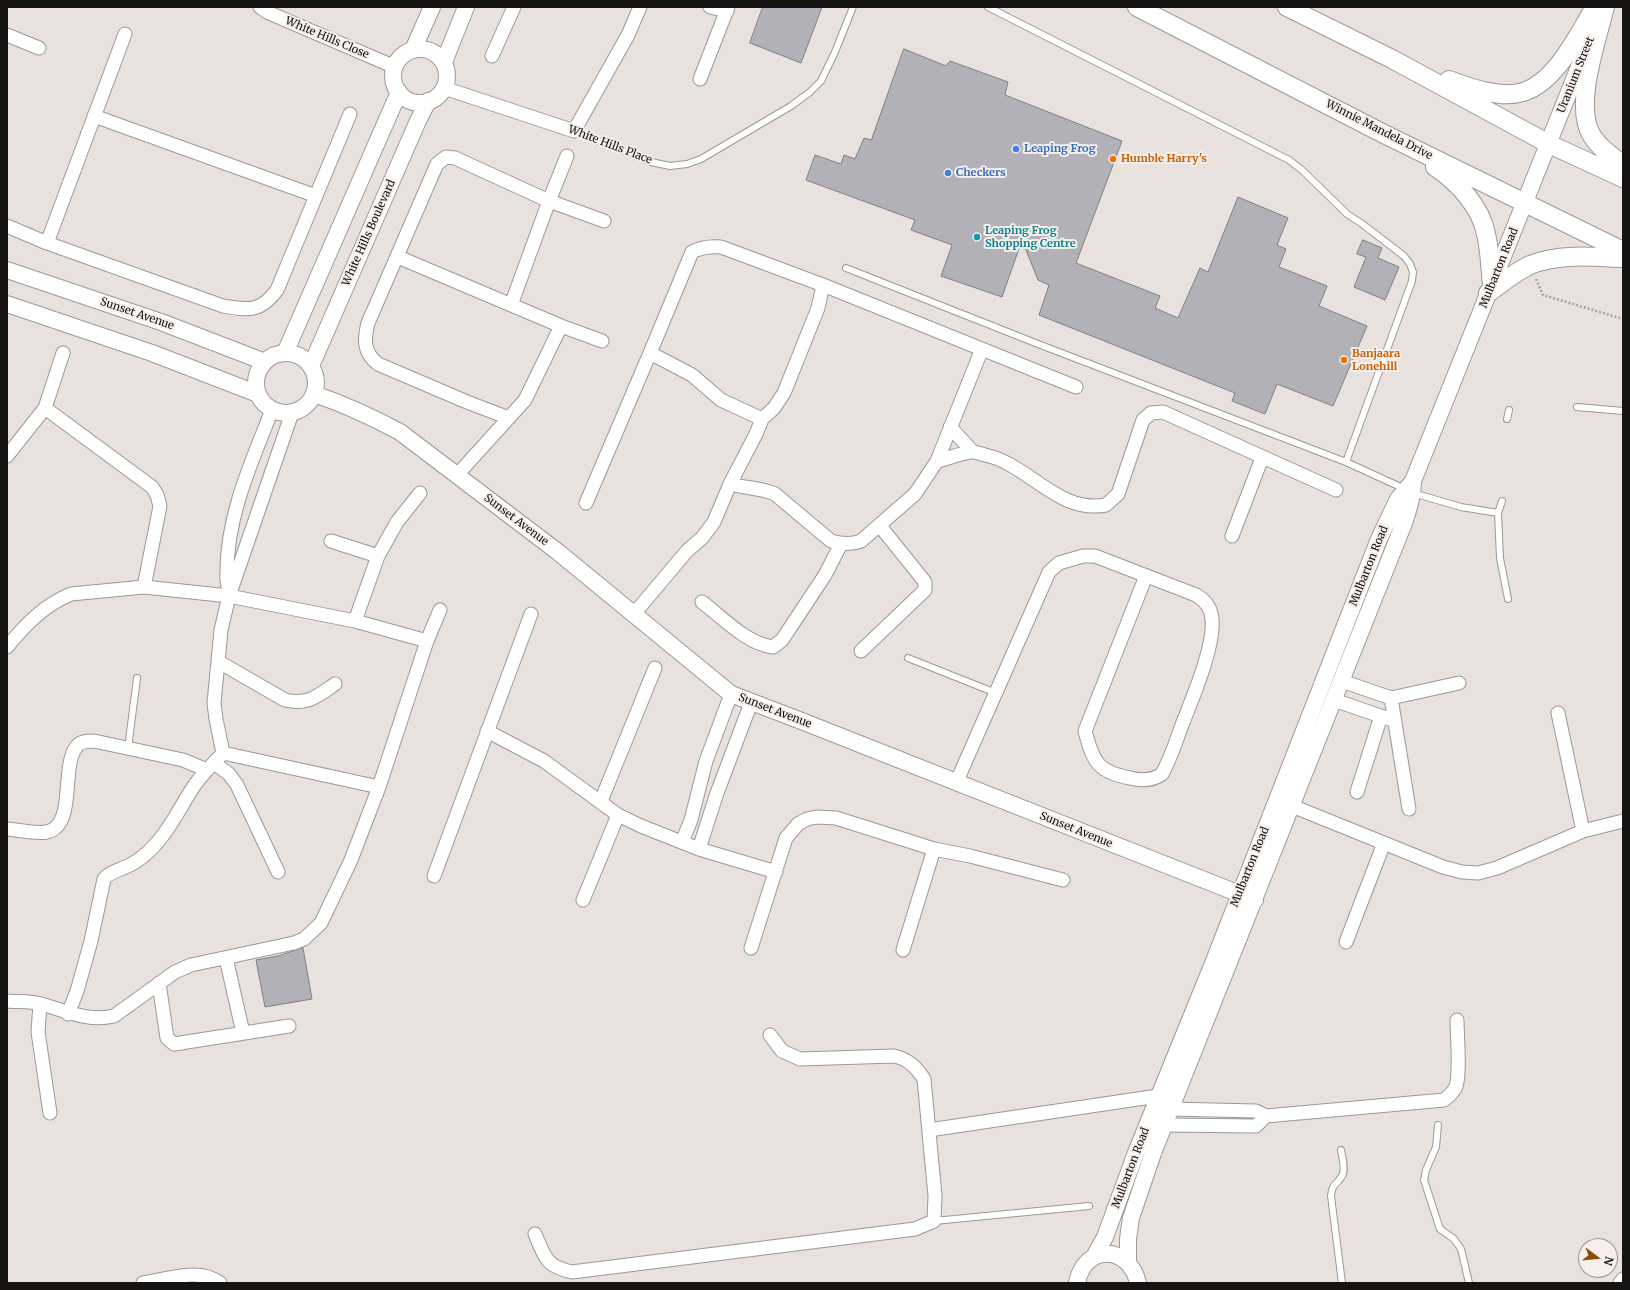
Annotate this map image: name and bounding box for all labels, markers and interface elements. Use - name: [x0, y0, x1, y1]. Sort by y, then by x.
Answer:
- street label: White Hills Close: [283, 14, 371, 62]
- street label: Uranium Street: [1555, 35, 1597, 115]
- street label: Winnie Mandela Drive: [1323, 97, 1435, 163]
- street label: White Hills Place: [566, 123, 654, 167]
- place label: Leaping Frog: [1024, 142, 1096, 156]
- marker: Leaping Frog: [1011, 144, 1021, 154]
- place label: Humble Harry's: [1121, 152, 1207, 166]
- marker: Humble Harry's: [1108, 154, 1118, 164]
- place label: Checkers: [956, 166, 1006, 180]
- marker: Checkers: [943, 168, 953, 178]
- street label: White Hills Boulevard: [340, 178, 398, 288]
- place label: Leaping Frog Shopping Centre: [985, 224, 1076, 250]
- street label: Mulbarton Road: [1477, 226, 1521, 310]
- marker: Leaping Frog Shopping Centre: [972, 232, 982, 242]
- street label: Sunset Avenue: [98, 295, 176, 333]
- place label: Banjaara Lonehill: [1352, 347, 1400, 373]
- marker: Banjaara Lonehill: [1339, 355, 1349, 365]
- street label: Sunset Avenue: [481, 491, 551, 549]
- street label: Mulbarton Road: [1347, 524, 1391, 608]
- street label: Sunset Avenue: [737, 691, 813, 731]
- street label: Sunset Avenue: [1038, 809, 1114, 851]
- street label: Mulbarton Road: [1228, 825, 1272, 909]
- street label: Mulbarton Road: [1110, 1126, 1152, 1210]
- north arrow: [1578, 1238, 1618, 1278]
- text: N: [1601, 1255, 1617, 1267]

